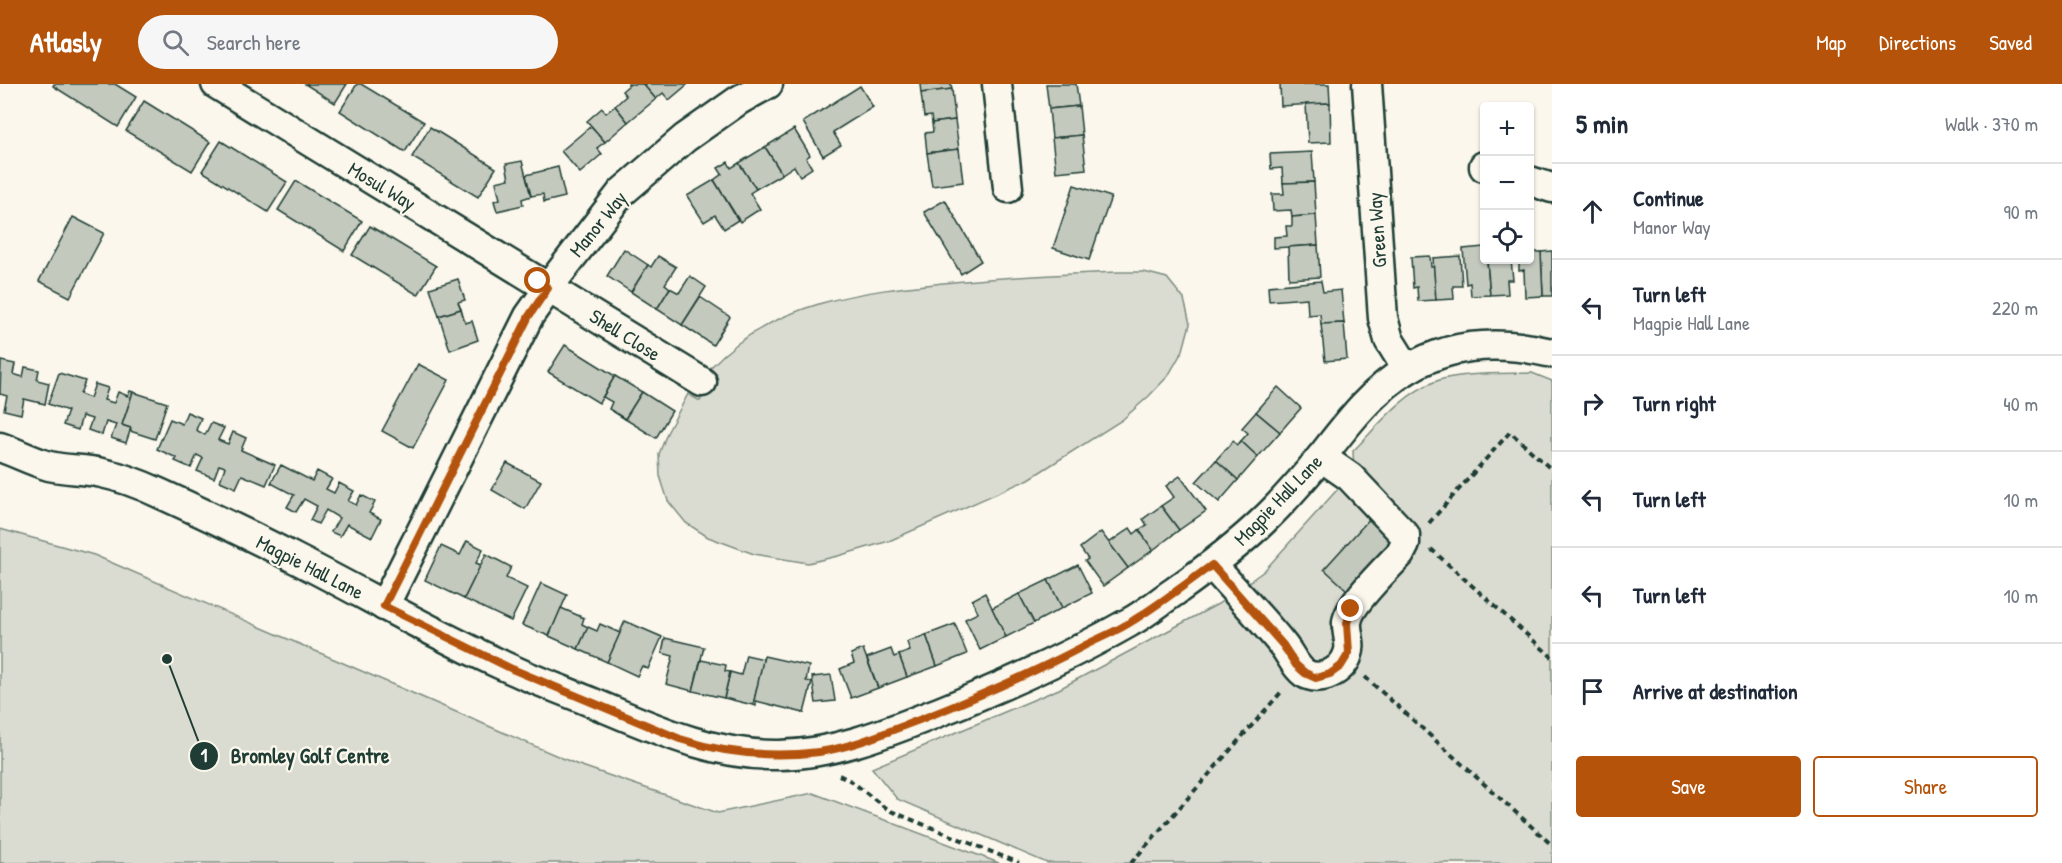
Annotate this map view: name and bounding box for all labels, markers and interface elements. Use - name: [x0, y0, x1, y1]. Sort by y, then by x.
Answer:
- search box: [138, 15, 558, 69]
- text: Atlasly: [30, 23, 102, 61]
- icon: search: [159, 26, 192, 59]
- text: Search here: [207, 27, 301, 57]
- text: Map: [1816, 28, 1846, 57]
- text: Directions: [1879, 28, 1956, 57]
- text: Saved: [1989, 28, 2032, 57]
- map controls: [1480, 102, 1534, 264]
- button: +: [1480, 102, 1534, 156]
- text: 5 min: [1576, 106, 1628, 141]
- text: Walk · 370 m: [1945, 110, 2038, 137]
- street label: Mosul Way: [344, 155, 421, 216]
- button: −: [1480, 156, 1534, 210]
- text: Continue: [1633, 183, 1704, 213]
- street label: Manor Way: [563, 185, 633, 262]
- street label: Green Way: [1360, 191, 1393, 269]
- icon: ahead: [1576, 195, 1609, 228]
- text: 90 m: [2004, 198, 2038, 225]
- button: locate: [1480, 210, 1534, 264]
- text: Manor Way: [1633, 213, 1711, 240]
- route start: [524, 267, 550, 293]
- text: Turn left: [1633, 279, 1706, 309]
- icon: left: [1576, 291, 1609, 324]
- text: 220 m: [1992, 294, 2038, 321]
- street label: Shell Close: [585, 302, 666, 367]
- text: Magpie Hall Lane: [1633, 309, 1750, 336]
- icon: right: [1576, 387, 1609, 420]
- text: Turn right: [1633, 388, 1716, 418]
- text: 40 m: [2003, 390, 2038, 417]
- street label: Magpie Hall Lane: [1227, 448, 1328, 551]
- icon: left: [1576, 483, 1609, 516]
- text: Turn left: [1633, 484, 1706, 514]
- text: 10 m: [2004, 486, 2038, 513]
- street label: Magpie Hall Lane: [252, 528, 368, 605]
- icon: left: [1576, 579, 1609, 612]
- text: Turn left: [1633, 580, 1706, 610]
- text: 10 m: [2004, 582, 2038, 609]
- route end: [1337, 595, 1363, 621]
- icon: arrive: [1576, 675, 1609, 708]
- text: Arrive at destination: [1633, 676, 1798, 706]
- callout: Bromley Golf Centre: [189, 736, 402, 775]
- text: Bromley Golf Centre: [231, 741, 390, 771]
- text: 1: [201, 743, 208, 768]
- button: Save: [1576, 756, 1801, 817]
- button: Share: [1813, 756, 2038, 817]

